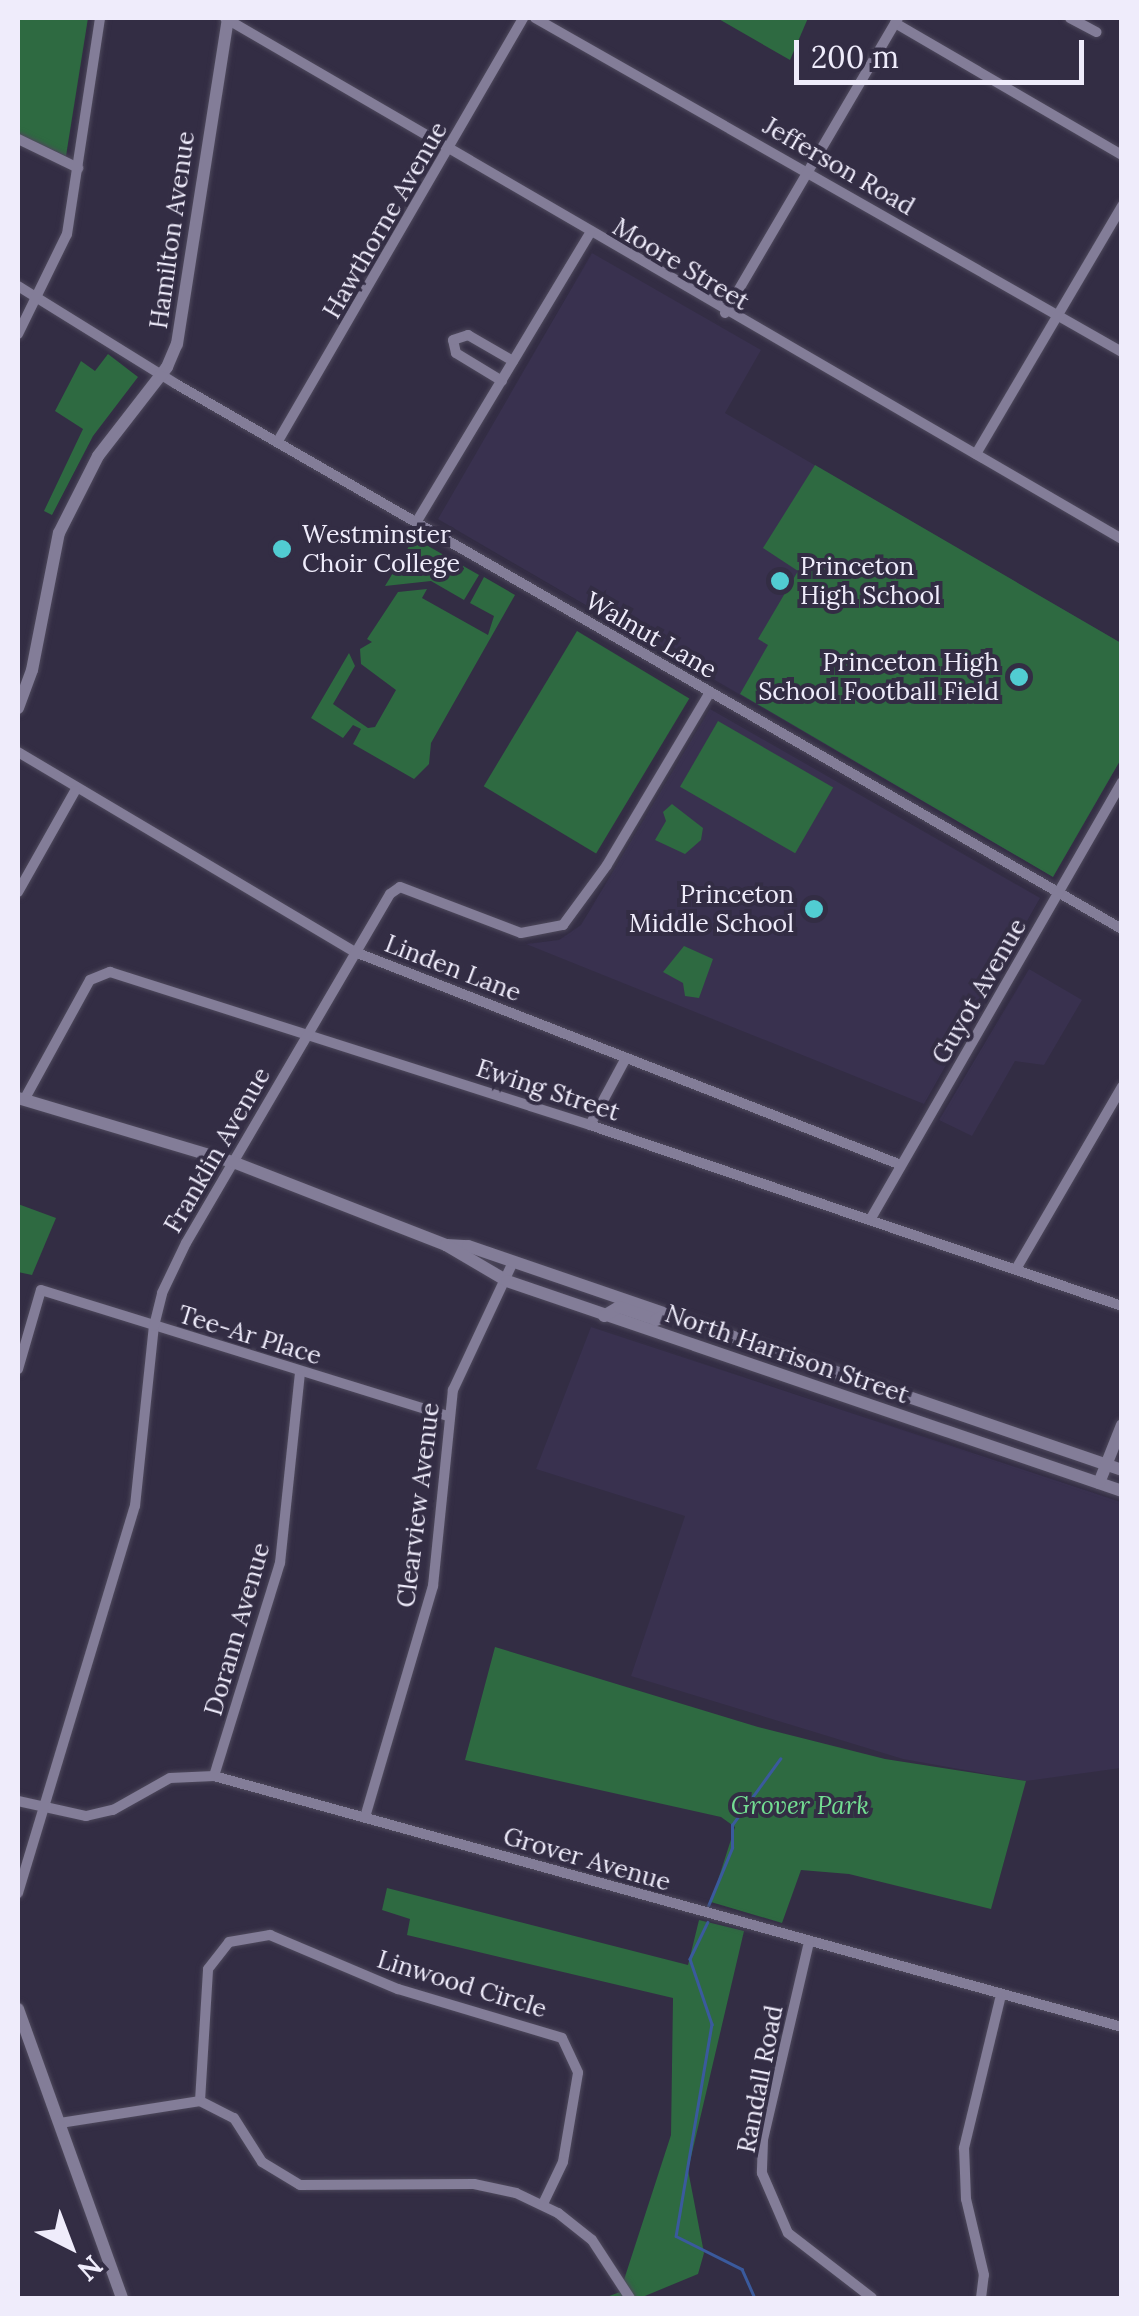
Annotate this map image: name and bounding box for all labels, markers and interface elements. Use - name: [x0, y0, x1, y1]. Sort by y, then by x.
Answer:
- scale bar: [799, 20, 1089, 82]
- text: 200 m: [811, 38, 899, 76]
- street label: Jefferson Road: [758, 111, 920, 221]
- street label: Hawthorne Avenue: [316, 116, 454, 324]
- street label: Hamilton Avenue: [143, 129, 201, 331]
- street label: Moore Street: [607, 212, 755, 316]
- place label: Westminster Choir College: [302, 520, 460, 579]
- marker: Westminster Choir College: [271, 538, 293, 560]
- place label: Princeton High School: [800, 552, 941, 611]
- marker: Princeton High School: [769, 570, 791, 592]
- street label: Walnut Lane: [580, 585, 722, 685]
- place label: Princeton High School Football Field: [758, 648, 999, 707]
- marker: Princeton High School Football Field: [1008, 666, 1030, 688]
- place label: Princeton Middle School: [629, 880, 794, 939]
- marker: Princeton Middle School: [803, 898, 825, 920]
- street label: Guyot Avenue: [925, 913, 1033, 1069]
- street label: Linden Lane: [381, 928, 525, 1008]
- street label: Ewing Street: [473, 1053, 623, 1127]
- street label: Franklin Avenue: [158, 1062, 276, 1238]
- street label: North Harrison Street: [661, 1298, 913, 1410]
- street label: Tee-Ar Place: [175, 1299, 325, 1371]
- street label: Clearview Avenue: [391, 1401, 445, 1609]
- street label: Dorann Avenue: [198, 1539, 276, 1719]
- park label: Grover Park: [731, 1790, 869, 1820]
- street label: Grover Avenue: [500, 1821, 674, 1897]
- street label: Linwood Circle: [374, 1944, 550, 2024]
- street label: Randall Road: [731, 2003, 789, 2155]
- north arrow: [20, 2196, 120, 2296]
- text: N: [70, 2248, 110, 2289]

